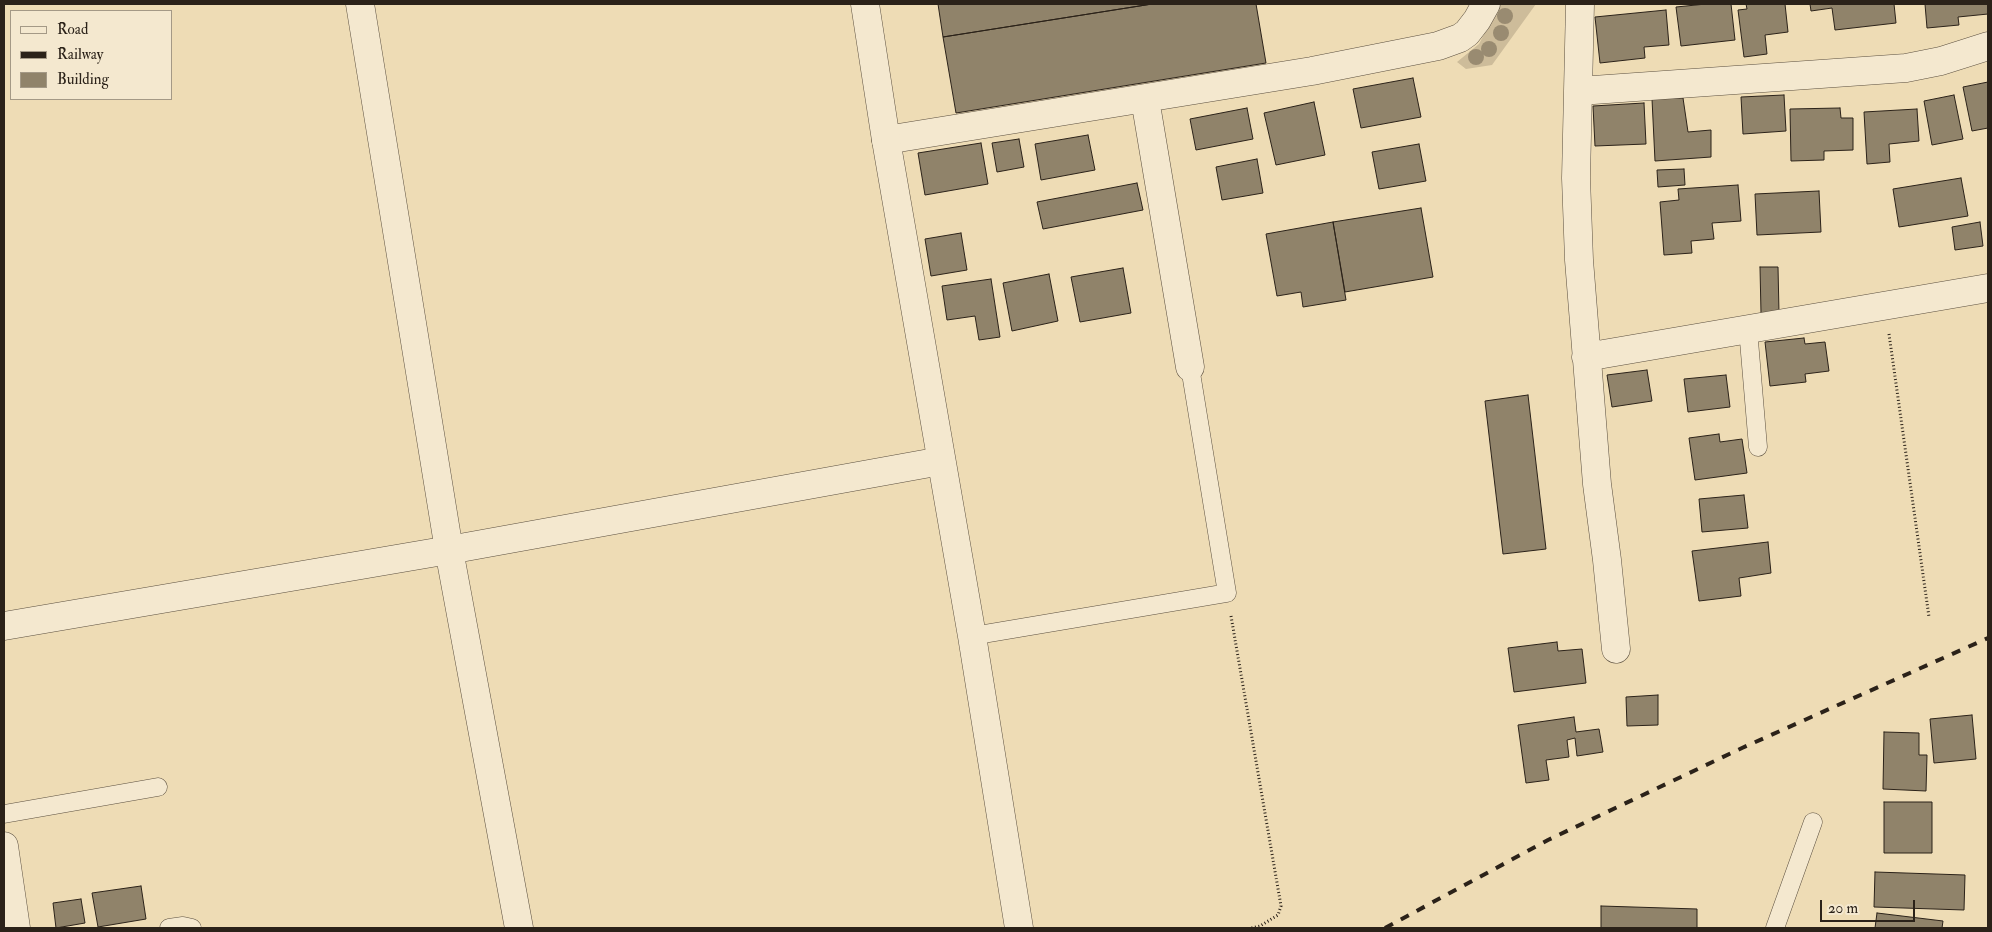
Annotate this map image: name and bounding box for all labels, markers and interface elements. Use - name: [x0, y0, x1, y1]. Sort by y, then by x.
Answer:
- legend: [10, 10, 172, 100]
- text: Road: [57, 20, 88, 39]
- text: Railway: [57, 45, 103, 64]
- text: Building: [57, 70, 109, 89]
- scale bar: [1822, 890, 1917, 922]
- text: 20 m: [1828, 899, 1858, 918]

